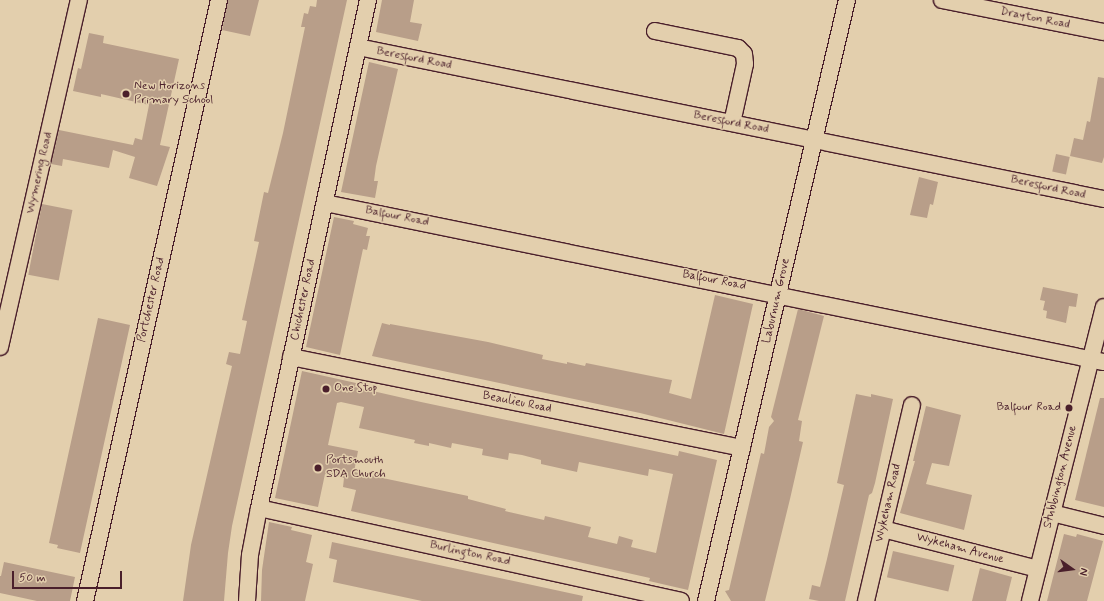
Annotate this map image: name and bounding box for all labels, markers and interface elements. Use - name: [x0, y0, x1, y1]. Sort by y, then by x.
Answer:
- street label: Drayton Road: [999, 5, 1071, 33]
- street label: Beresford Road: [376, 45, 452, 73]
- place label: New Horizons Primary School: [134, 80, 213, 108]
- marker: New Horizons Primary School: [121, 89, 131, 99]
- street label: Beresford Road: [693, 109, 769, 137]
- street label: Wymering Road: [24, 131, 56, 215]
- street label: Beresford Road: [1010, 173, 1086, 203]
- street label: Balfour Road: [364, 204, 430, 230]
- street label: Portchester Road: [135, 257, 169, 343]
- street label: Laburnum Grove: [760, 257, 794, 345]
- street label: Chichester Road: [288, 259, 320, 341]
- street label: Balfour Road: [681, 268, 747, 294]
- place label: One Stop: [334, 382, 377, 396]
- marker: One Stop: [321, 384, 331, 394]
- street label: Beaulieu Road: [481, 389, 553, 417]
- place label: Balfour Road: [997, 401, 1061, 415]
- marker: Balfour Road: [1064, 403, 1074, 413]
- street label: Stubbington Avenue: [1041, 423, 1081, 531]
- place label: Portsmouth SDA Church: [326, 454, 389, 482]
- marker: Portsmouth SDA Church: [313, 463, 323, 473]
- street label: Wykeham Road: [873, 463, 905, 543]
- street label: Wykeham Avenue: [913, 530, 1007, 568]
- street label: Burlington Road: [429, 539, 511, 569]
- north arrow: [1052, 549, 1092, 589]
- scale bar: [14, 563, 124, 589]
- text: N: [1076, 567, 1091, 577]
- text: 50 m: [19, 570, 46, 586]

